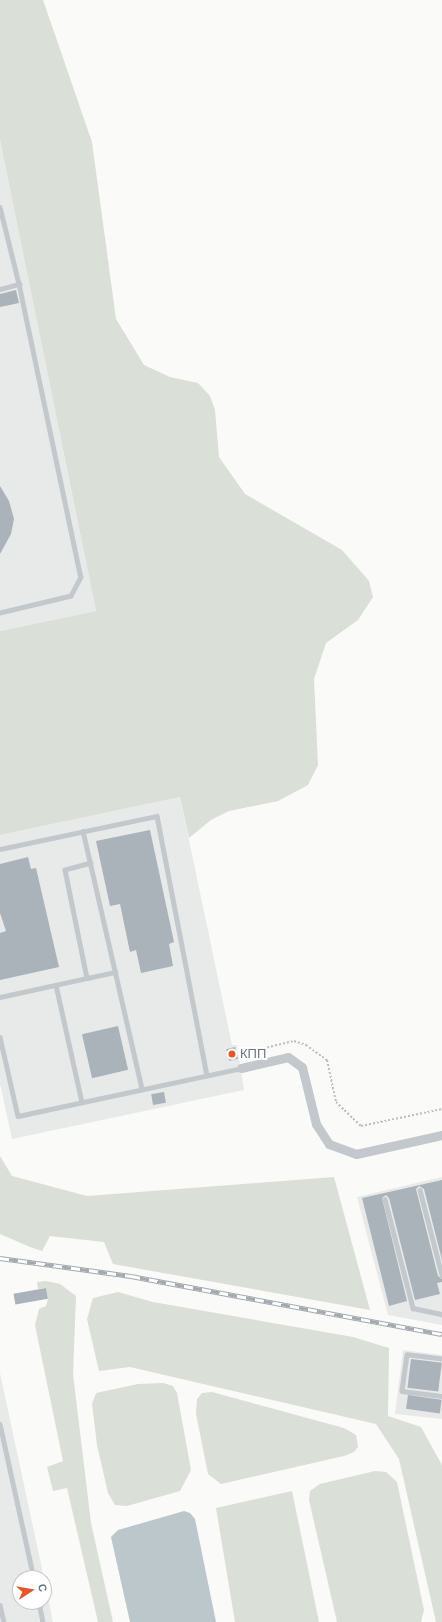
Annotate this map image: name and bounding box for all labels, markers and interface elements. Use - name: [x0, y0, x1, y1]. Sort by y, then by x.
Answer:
- place label: КПП: [240, 1046, 266, 1062]
- marker: КПП: [227, 1049, 237, 1059]
- north arrow: [12, 1570, 52, 1610]
- text: С: [35, 1582, 50, 1593]

